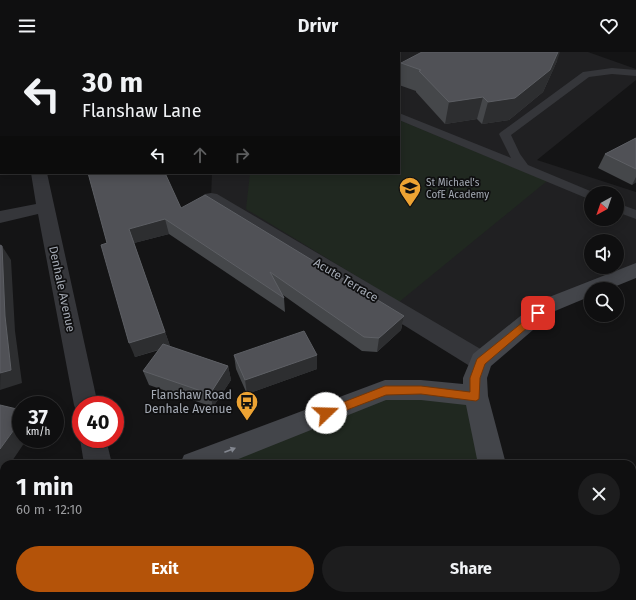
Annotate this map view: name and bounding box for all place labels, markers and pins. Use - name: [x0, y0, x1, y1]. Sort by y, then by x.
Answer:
- school or university icon: St Michael's CofE Academy: [397, 175, 423, 208]
- place label: St Michael's CofE Academy: [426, 177, 489, 201]
- pin: [521, 296, 555, 330]
- place label: Flanshaw Road Denhale Avenue: [144, 388, 232, 416]
- bus stop icon: Flanshaw Road Denhale Avenue: [234, 389, 260, 422]

